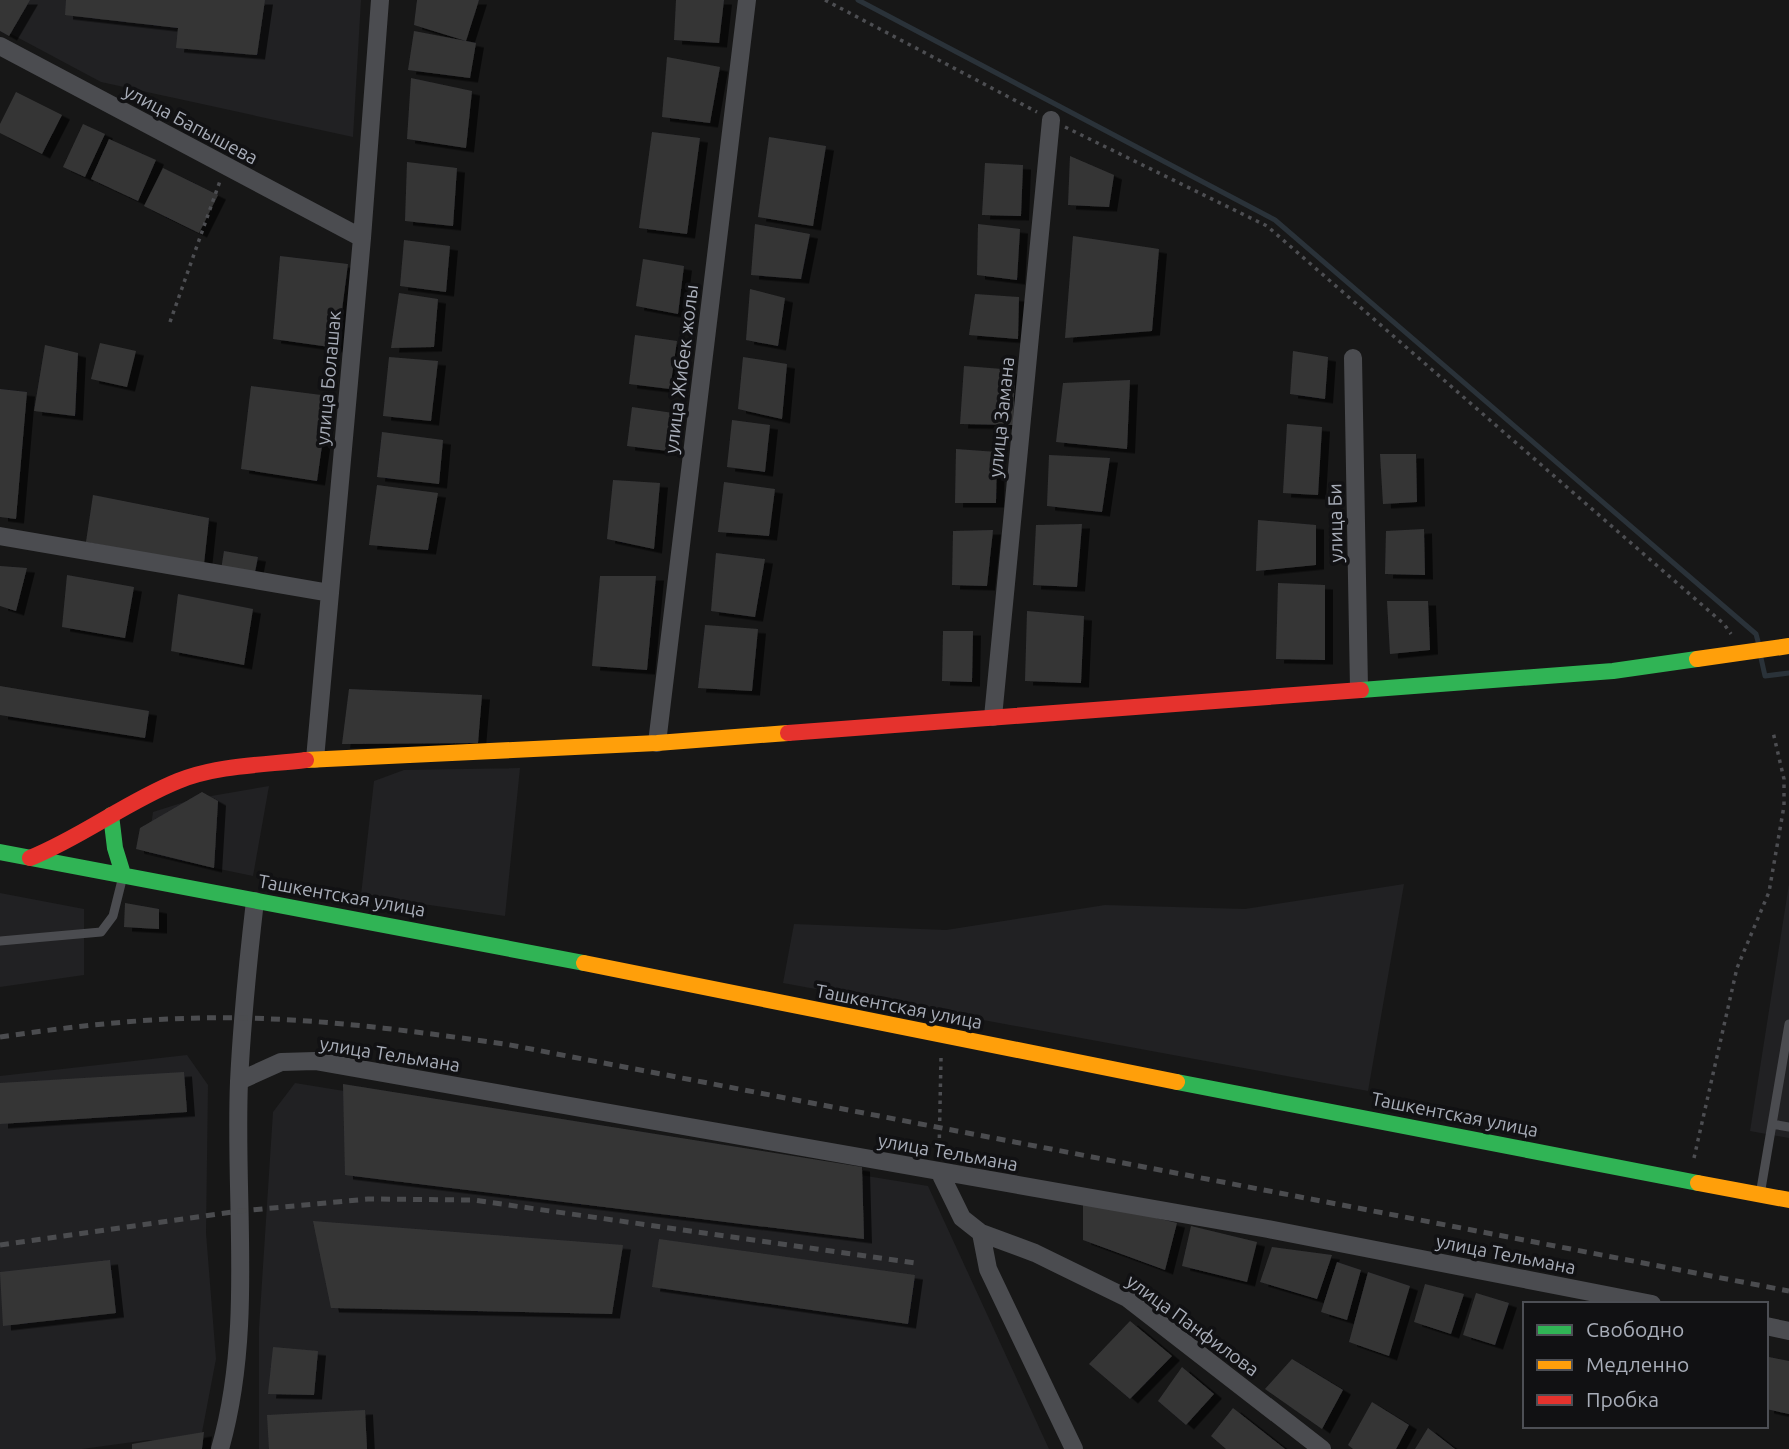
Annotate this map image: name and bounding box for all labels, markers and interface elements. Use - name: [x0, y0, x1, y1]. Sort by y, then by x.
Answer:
- street label: улица Бапышева: [120, 79, 262, 169]
- street label: улица Жибек жолы: [660, 283, 702, 455]
- street label: улица Болашак: [311, 310, 345, 446]
- street label: улица Замана: [984, 356, 1018, 478]
- street label: улица Би: [1323, 483, 1347, 563]
- street label: Ташкентская улица: [257, 869, 427, 921]
- street label: Ташкентская улица: [814, 979, 984, 1033]
- street label: улица Тельмана: [318, 1032, 462, 1076]
- street label: Ташкентская улица: [1370, 1087, 1540, 1141]
- street label: улица Тельмана: [876, 1129, 1020, 1175]
- street label: улица Тельмана: [1434, 1230, 1578, 1278]
- street label: улица Панфилова: [1122, 1270, 1264, 1380]
- legend: [1523, 1302, 1768, 1428]
- text: Свободно: [1586, 1317, 1684, 1341]
- text: Медленно: [1586, 1352, 1689, 1376]
- text: Пробка: [1586, 1387, 1659, 1411]

